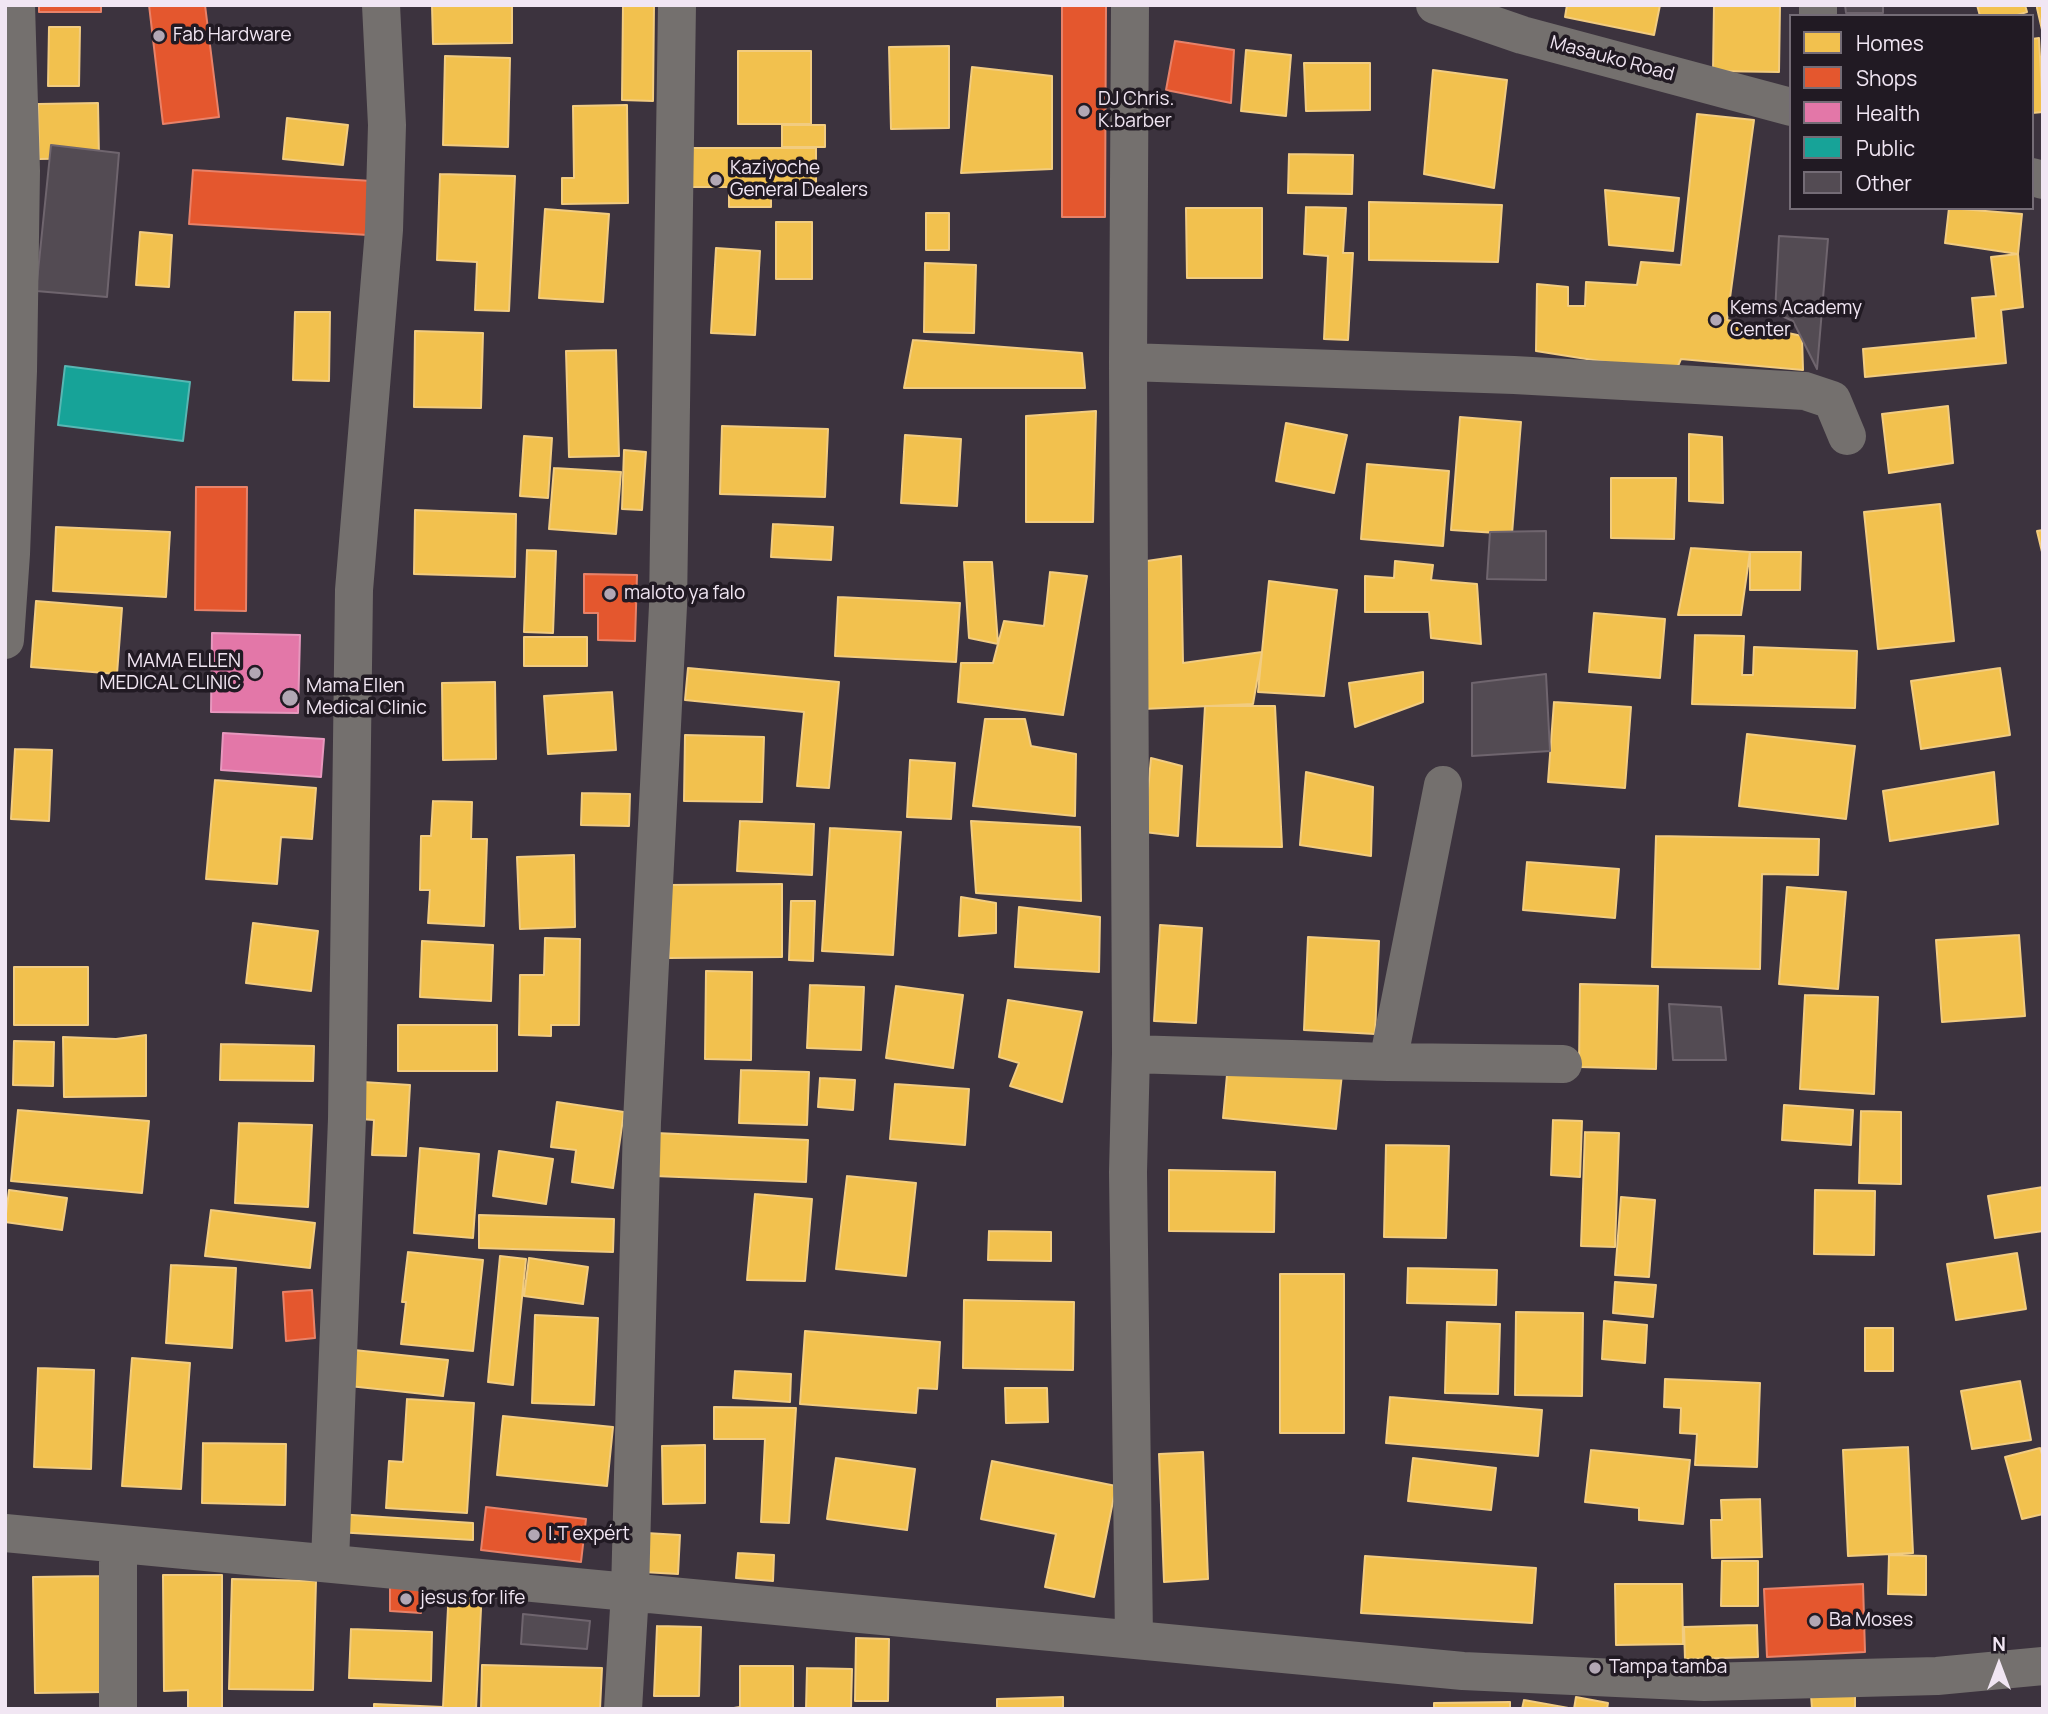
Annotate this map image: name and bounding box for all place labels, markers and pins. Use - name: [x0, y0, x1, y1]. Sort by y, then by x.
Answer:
- place label: Fab Hardware: [173, 25, 292, 47]
- marker: Fab Hardware: [151, 28, 167, 44]
- place label: DJ Chris. K.barber: [1098, 89, 1174, 133]
- marker: DJ Chris. K.barber: [1076, 103, 1092, 119]
- place label: Kaziyoche General Dealers: [730, 158, 868, 202]
- marker: Kaziyoche General Dealers: [708, 172, 724, 188]
- place label: Kems Academy Center: [1730, 298, 1862, 342]
- marker: Kems Academy Center: [1708, 312, 1724, 328]
- place label: maloto ya falo: [624, 583, 745, 605]
- marker: maloto ya falo: [602, 586, 618, 602]
- place label: MAMA ELLEN MEDICAL CLINIC: [99, 651, 241, 695]
- marker: MAMA ELLEN MEDICAL CLINIC: [247, 665, 263, 681]
- place label: Mama Ellen Medical Clinic: [306, 676, 427, 720]
- marker: Mama Ellen Medical Clinic: [280, 688, 300, 708]
- place label: I.T expért: [548, 1524, 630, 1546]
- marker: I.T expért: [526, 1527, 542, 1543]
- place label: jesus for life: [420, 1588, 525, 1610]
- marker: jesus for life: [398, 1591, 414, 1607]
- place label: Ba Moses: [1829, 1610, 1913, 1632]
- marker: Ba Moses: [1807, 1613, 1823, 1629]
- place label: Tampa tamba: [1609, 1657, 1727, 1679]
- marker: Tampa tamba: [1587, 1660, 1603, 1676]

